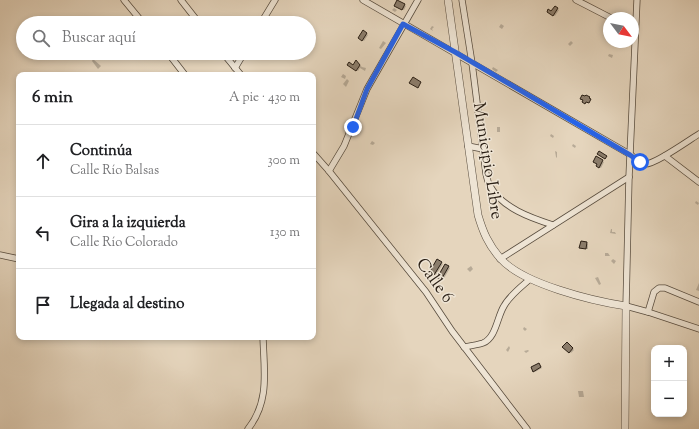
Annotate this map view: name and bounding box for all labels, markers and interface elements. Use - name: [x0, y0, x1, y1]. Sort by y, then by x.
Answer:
- north arrow: [603, 12, 639, 48]
- search box: [16, 16, 316, 60]
- icon: search: [30, 27, 52, 49]
- text: Buscar aquí: [62, 28, 136, 49]
- text: 6 min: [32, 86, 73, 110]
- text: A pie · 430 m: [229, 89, 300, 107]
- street label: Municipio Libre: [466, 101, 508, 221]
- route end: [344, 118, 362, 136]
- text: Continúa: [70, 141, 132, 162]
- icon: ahead: [32, 150, 54, 172]
- text: 300 m: [268, 152, 300, 170]
- route start: [631, 153, 649, 171]
- text: Calle Río Balsas: [70, 162, 159, 180]
- text: Gira a la izquierda: [70, 213, 186, 234]
- icon: left: [32, 222, 54, 244]
- text: 130 m: [270, 224, 300, 242]
- text: Calle Río Colorado: [70, 234, 178, 252]
- street label: Calle 6: [409, 253, 459, 309]
- icon: arrive: [32, 294, 54, 316]
- text: Llegada al destino: [70, 294, 185, 315]
- map controls: [651, 345, 687, 417]
- button: +: [651, 345, 687, 381]
- button: −: [651, 381, 687, 417]

